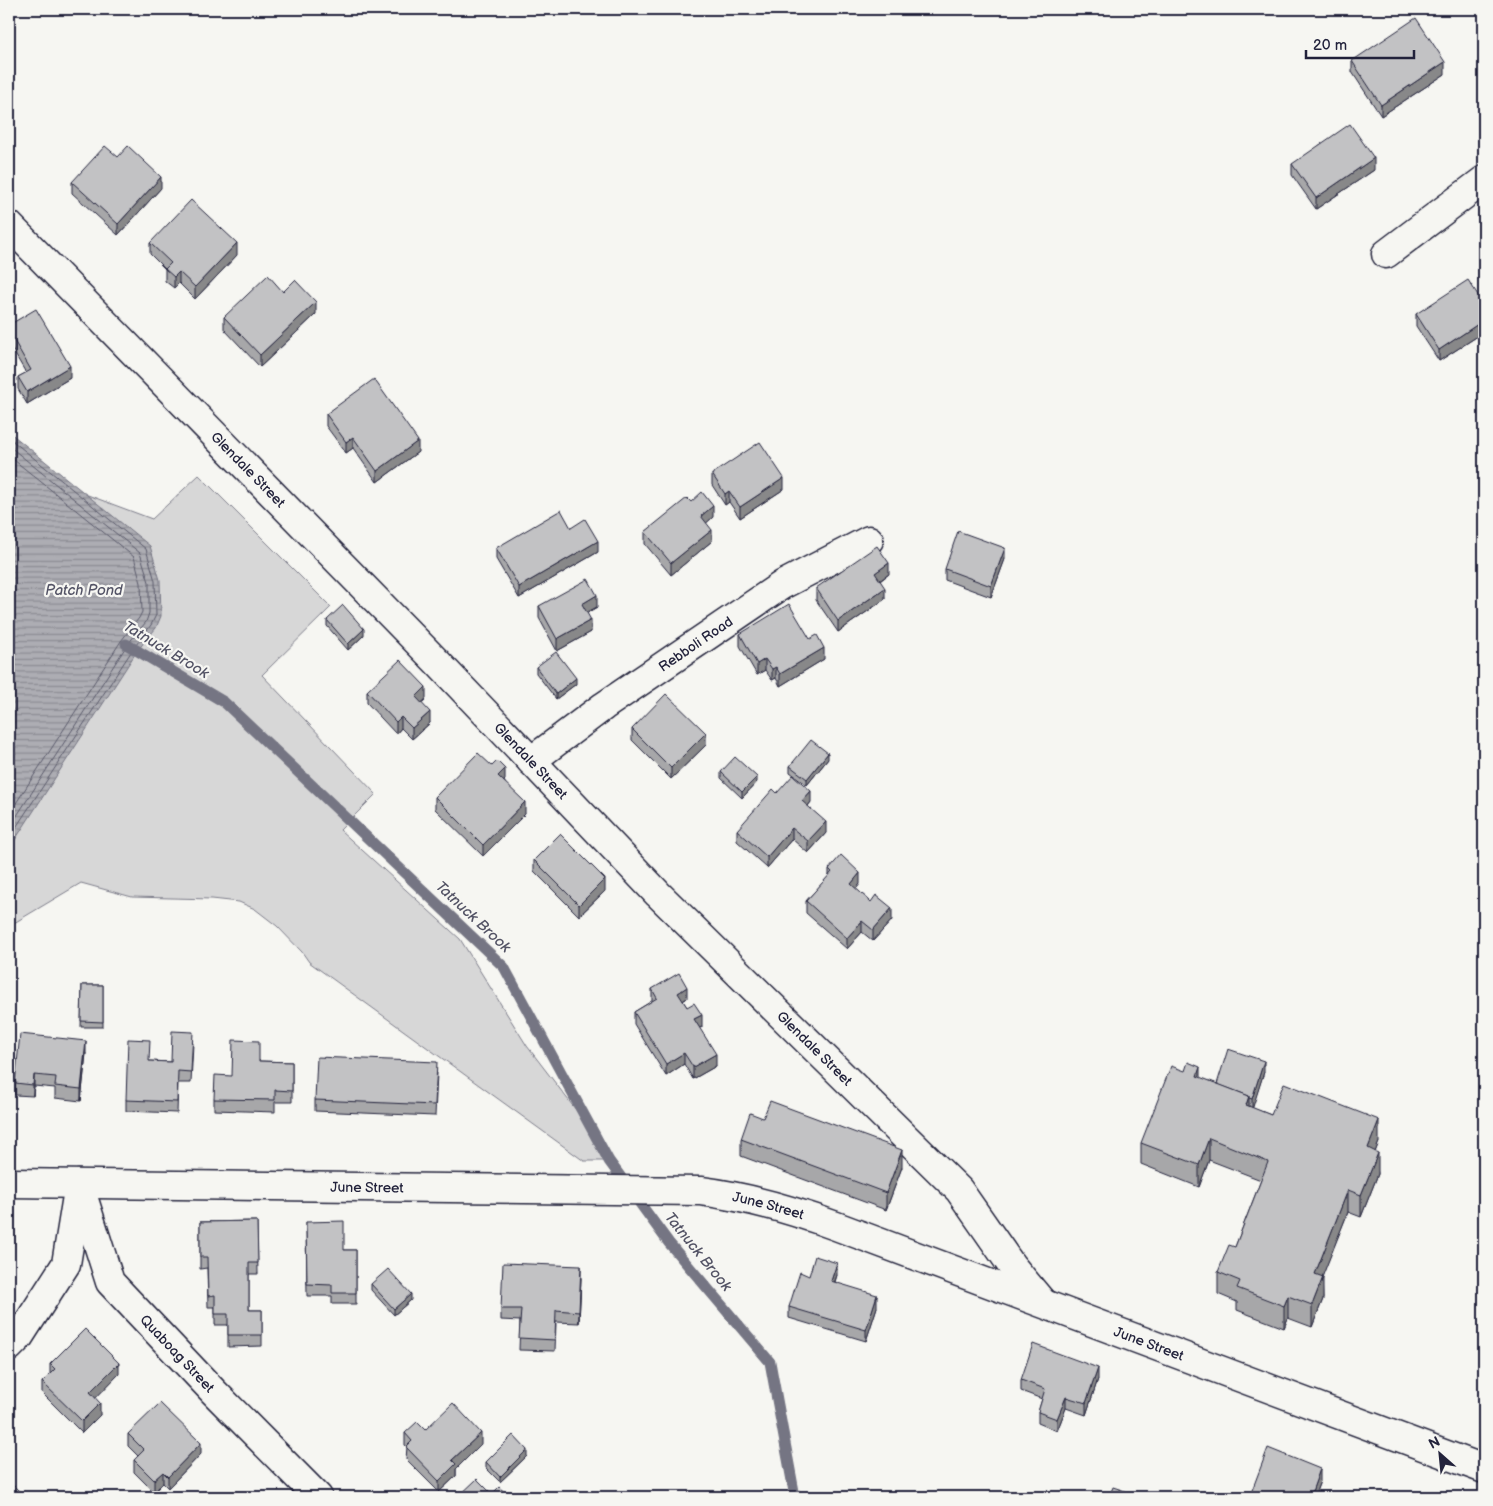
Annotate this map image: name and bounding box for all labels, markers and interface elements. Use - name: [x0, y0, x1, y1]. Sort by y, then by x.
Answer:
- scale bar: [1306, 28, 1413, 60]
- text: 20 m: [1313, 36, 1347, 55]
- street label: Glendale Street: [208, 428, 290, 511]
- water label: Patch Pond: [45, 581, 123, 600]
- street label: Rebboli Road: [655, 613, 736, 675]
- water label: Tatnuck Brook: [120, 617, 213, 683]
- street label: Glendale Street: [491, 719, 572, 803]
- water label: Tatnuck Brook: [431, 877, 515, 957]
- street label: Glendale Street: [774, 1007, 857, 1089]
- street label: June Street: [330, 1178, 404, 1196]
- street label: June Street: [731, 1188, 807, 1223]
- water label: Tatnuck Brook: [660, 1209, 736, 1296]
- street label: Quaboag Street: [137, 1311, 219, 1396]
- street label: June Street: [1112, 1323, 1187, 1364]
- north arrow: [1416, 1428, 1466, 1478]
- text: N: [1426, 1433, 1443, 1453]

